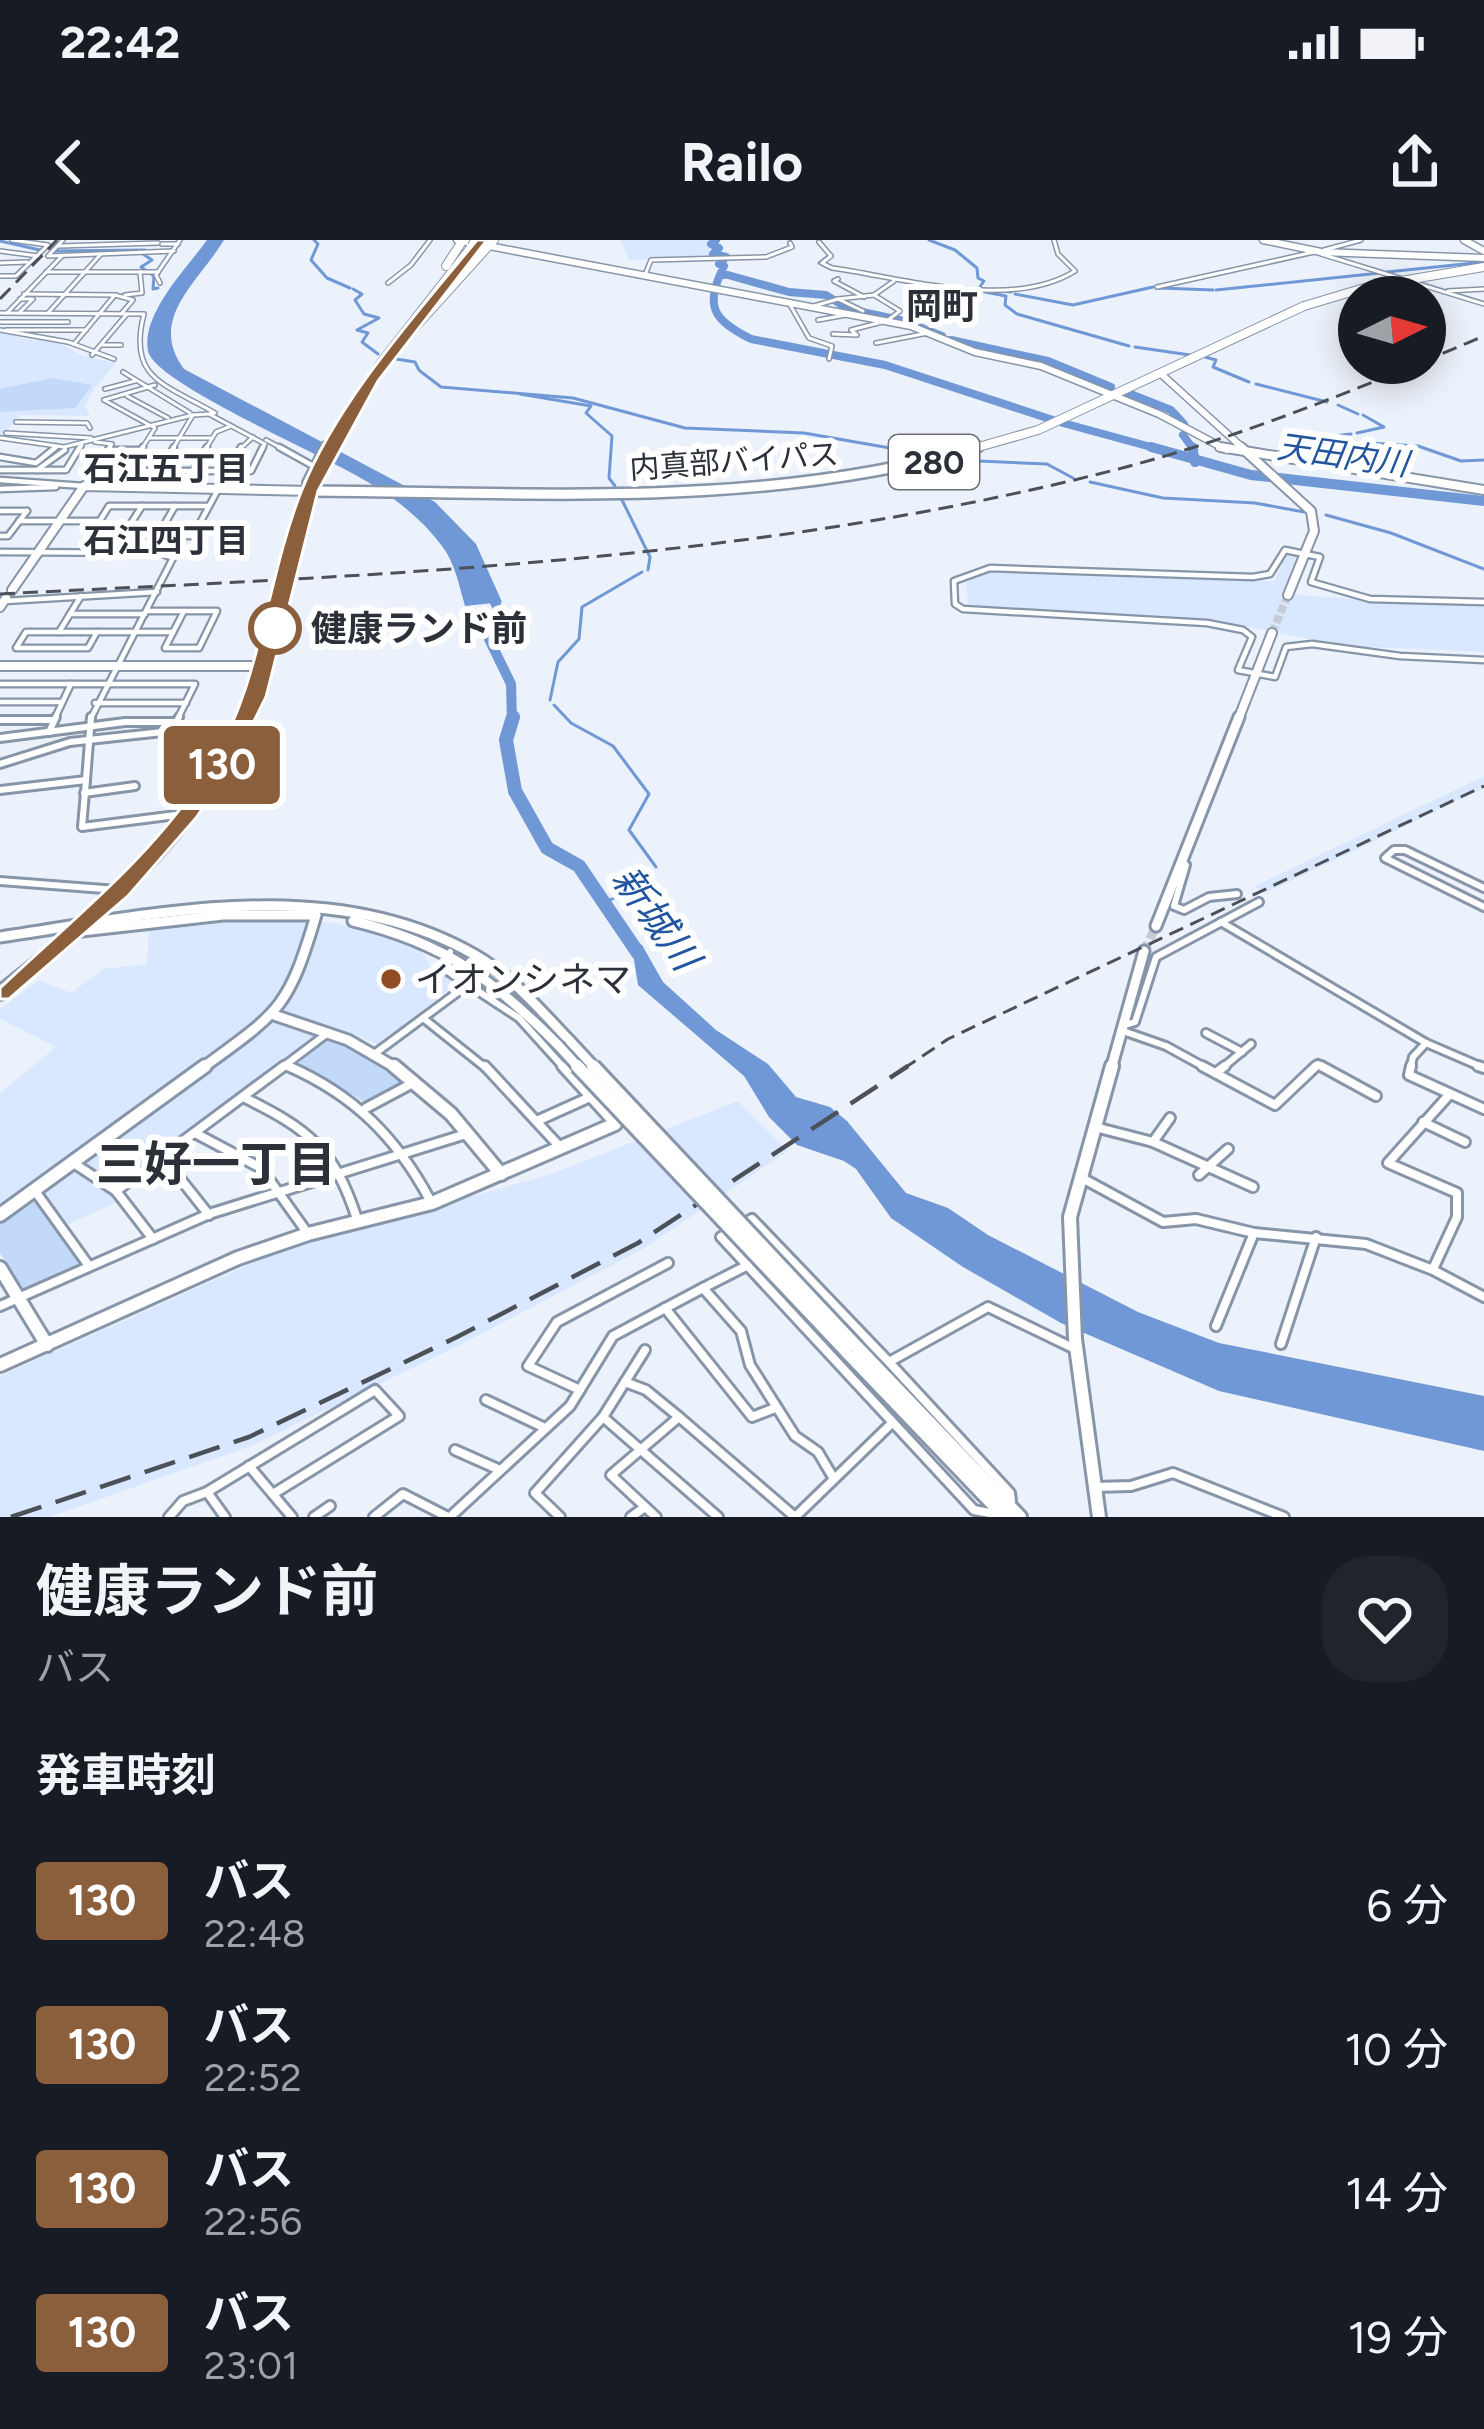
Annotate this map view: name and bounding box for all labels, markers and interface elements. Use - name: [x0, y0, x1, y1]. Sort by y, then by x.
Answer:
- text: 22:42: [60, 15, 180, 69]
- icon: back: [36, 129, 102, 195]
- icon: share: [1382, 129, 1448, 195]
- text: Railo: [681, 130, 803, 195]
- north arrow: [1338, 276, 1446, 384]
- map controls: [1338, 276, 1446, 384]
- district label: 岡町: [906, 285, 978, 328]
- water label: 天田内川: [1275, 427, 1414, 484]
- street label: 内真部バイパス: [628, 435, 840, 487]
- road number: 280: [889, 435, 979, 489]
- district label: 石江五丁目: [84, 449, 249, 488]
- district label: 石江四丁目: [84, 521, 249, 560]
- marker: 健康ランド前: [250, 603, 300, 653]
- place label: 健康ランド前: [311, 607, 527, 650]
- line badge: 130: [153, 726, 291, 804]
- text: 130: [188, 739, 256, 790]
- water label: 新城川: [603, 857, 712, 982]
- place label: イオンシネマ: [415, 958, 631, 1001]
- marker: イオンシネマ: [378, 966, 404, 992]
- district label: 三好一丁目: [96, 1135, 336, 1193]
- button: heart: [1322, 1556, 1448, 1682]
- text: 健康ランド前: [36, 1557, 378, 1625]
- text: バス: [36, 1644, 114, 1691]
- text: 発車時刻: [36, 1748, 216, 1802]
- text: バス: [204, 1854, 294, 1908]
- text: 130: [68, 1875, 136, 1926]
- text: 6 分: [1366, 1878, 1448, 1932]
- text: 22:48: [204, 1910, 306, 1957]
- text: バス: [204, 1998, 294, 2052]
- text: 130: [68, 2019, 136, 2070]
- text: 10 分: [1344, 2022, 1448, 2076]
- text: 22:52: [204, 2054, 302, 2101]
- text: バス: [204, 2142, 294, 2196]
- text: 130: [68, 2163, 136, 2214]
- text: 14 分: [1345, 2166, 1448, 2220]
- text: 22:56: [204, 2198, 302, 2245]
- text: バス: [204, 2286, 294, 2340]
- text: 130: [68, 2307, 136, 2358]
- text: 19 分: [1348, 2310, 1448, 2364]
- text: 23:01: [204, 2342, 298, 2389]

